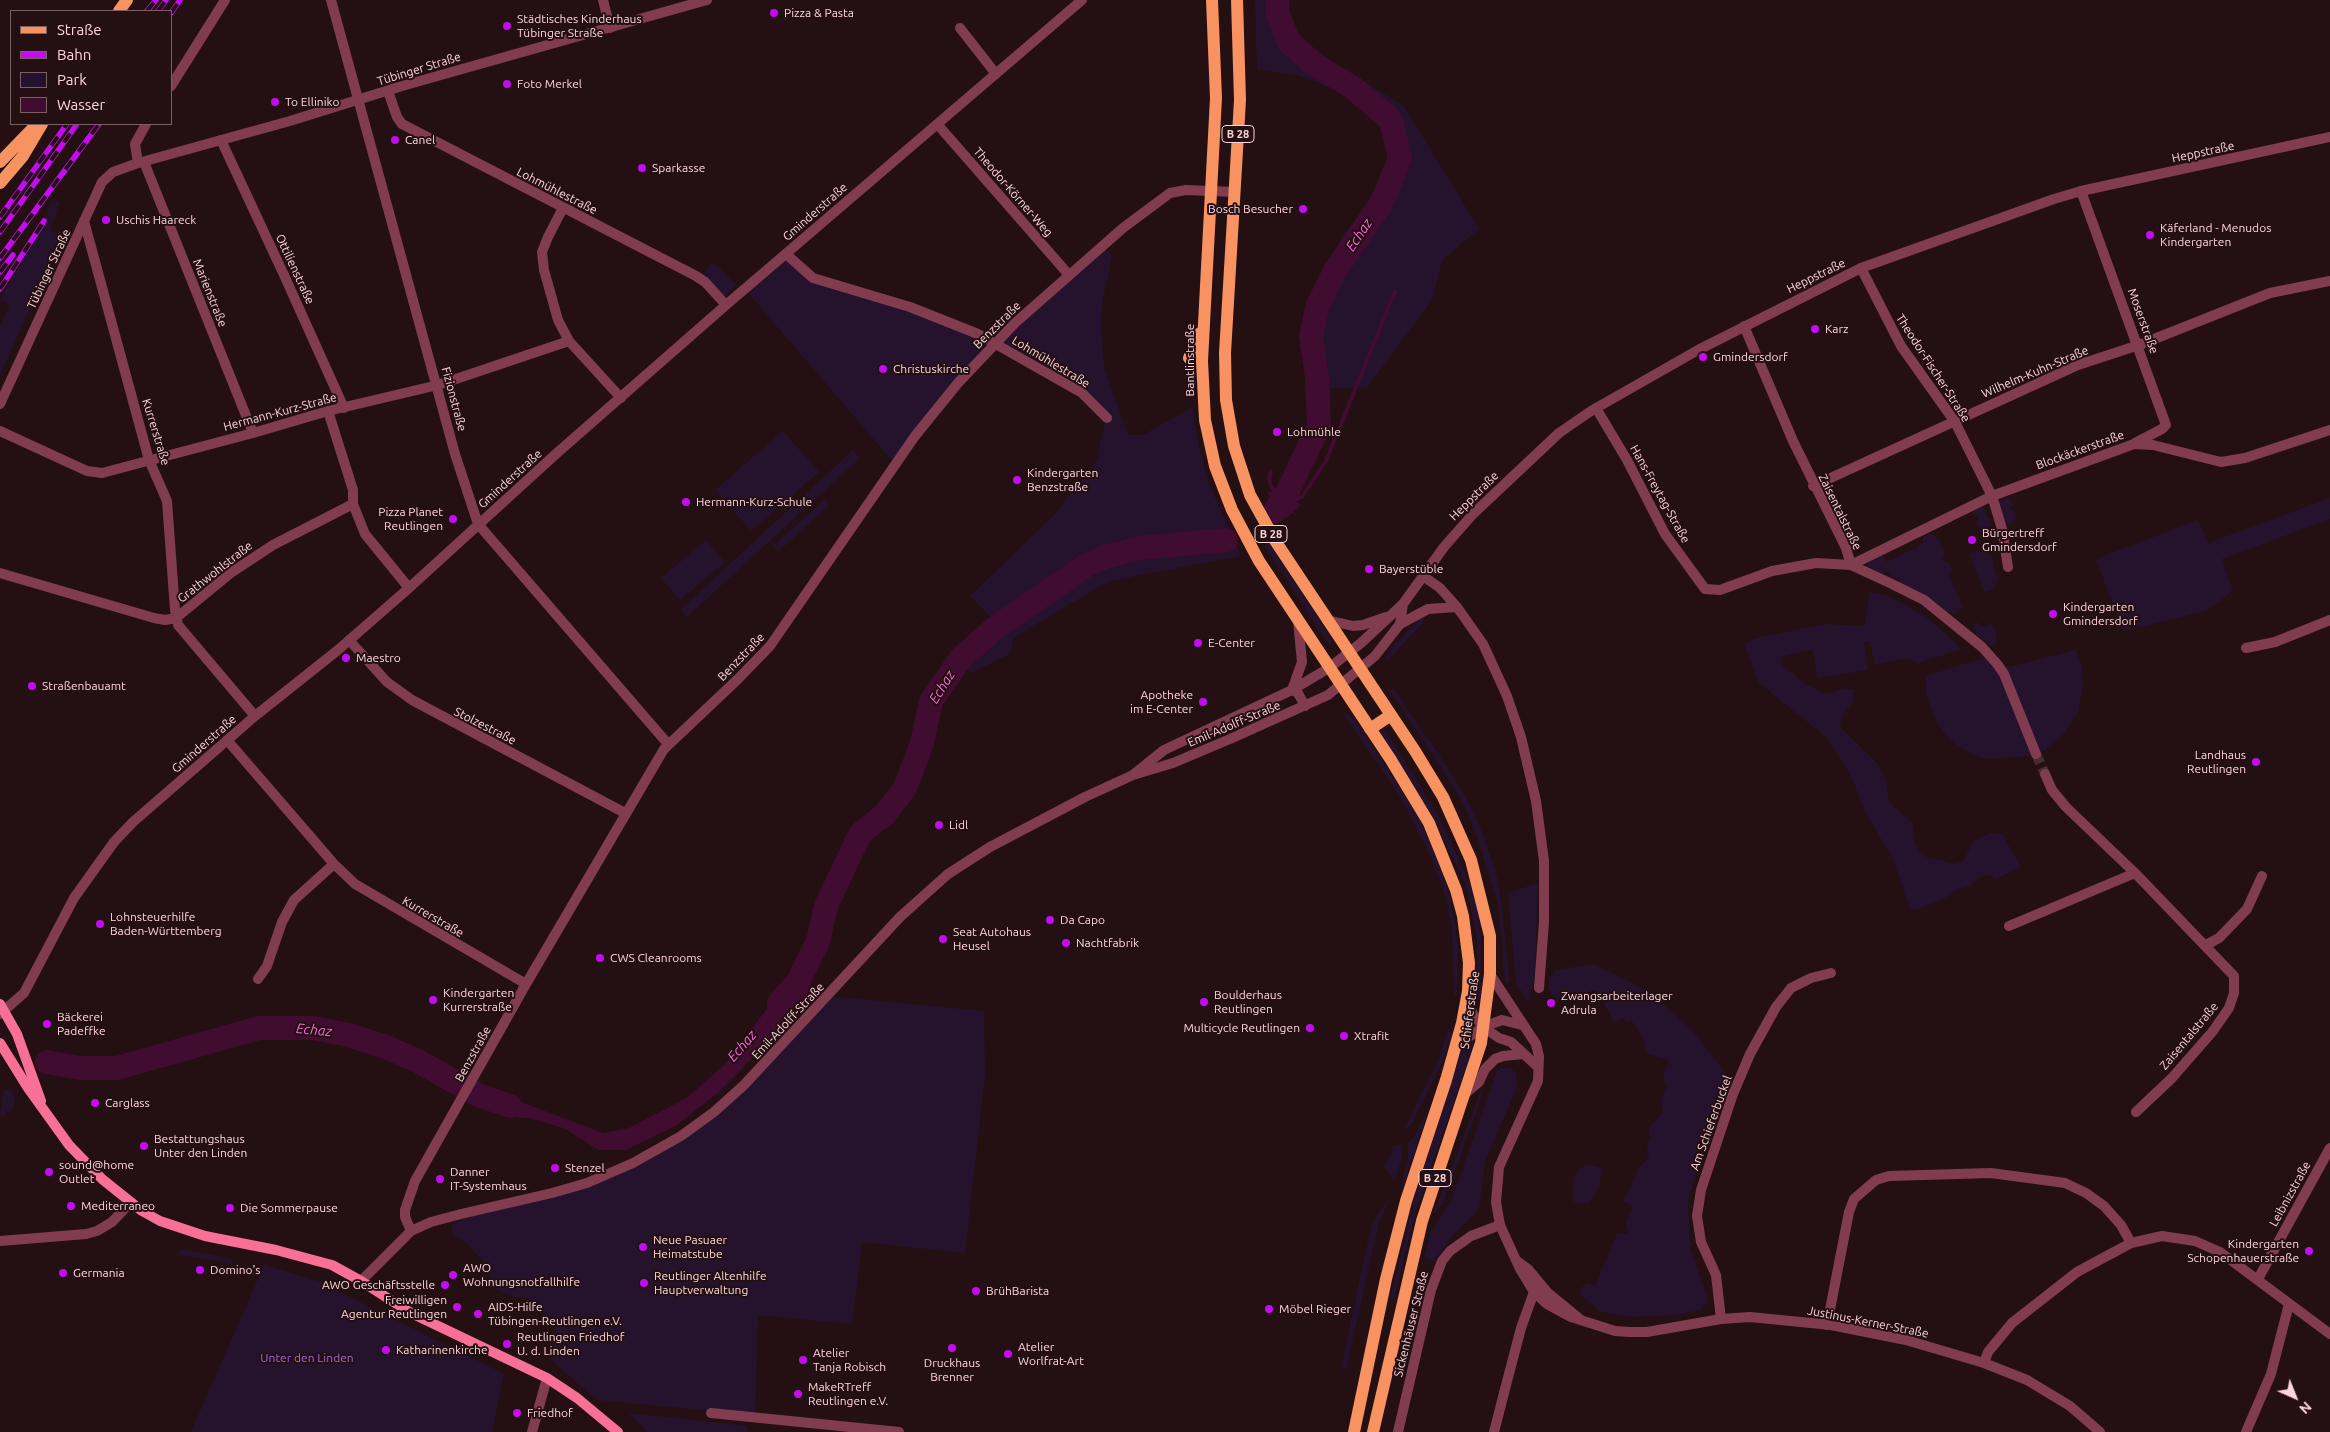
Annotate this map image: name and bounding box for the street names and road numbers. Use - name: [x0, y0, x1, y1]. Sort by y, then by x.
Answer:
- street label: Tübinger Straße: [376, 49, 462, 89]
- road number: B 28: [1222, 126, 1254, 142]
- street label: Heppstraße: [2170, 138, 2236, 166]
- street label: Theodor-Körner-Weg: [970, 144, 1056, 240]
- street label: Lohmühlestraße: [514, 165, 600, 217]
- street label: Gminderstraße: [780, 180, 850, 244]
- street label: Tübinger Straße: [24, 227, 74, 311]
- street label: Ottilienstraße: [272, 232, 318, 306]
- street label: Heppstraße: [1784, 256, 1848, 296]
- street label: Marienstraße: [190, 257, 230, 329]
- street label: Moserstraße: [2125, 286, 2161, 356]
- street label: Benzstraße: [970, 298, 1024, 352]
- street label: Theodor-Fischer-Straße: [1893, 311, 1973, 425]
- street label: Bantlinstraße: [1183, 324, 1197, 396]
- street label: Lohmühlestraße: [1009, 333, 1093, 391]
- street label: Wilhelm-Kuhn-Straße: [1979, 343, 2091, 401]
- street label: Fizionstraße: [439, 365, 469, 433]
- street label: Hermann-Kurz-Straße: [222, 390, 338, 434]
- street label: Kurrerstraße: [139, 397, 173, 467]
- street label: Blockäckerstraße: [2034, 427, 2126, 473]
- street label: Hans-Freytag-Straße: [1627, 442, 1693, 546]
- street label: Gminderstraße: [475, 447, 545, 511]
- street label: Heppstraße: [1446, 468, 1502, 524]
- street label: Zaisentalstraße: [1815, 472, 1865, 552]
- road number: B 28: [1255, 526, 1287, 542]
- street label: Grathwohlstraße: [175, 538, 255, 606]
- street label: Benzstraße: [715, 630, 767, 684]
- street label: Emil-Adolff-Straße: [1185, 698, 1283, 750]
- street label: Stolzestraße: [452, 704, 518, 748]
- street label: Gminderstraße: [169, 712, 239, 776]
- street label: Kurrerstraße: [400, 894, 466, 940]
- street label: Schieferstraße: [1457, 970, 1483, 1050]
- street label: Emil-Adolff-Straße: [749, 980, 827, 1062]
- street label: Zaisentalstraße: [2157, 1000, 2221, 1072]
- street label: Benzstraße: [452, 1024, 494, 1084]
- street label: Am Schieferbuckel: [1687, 1074, 1735, 1172]
- street label: Leibnizstraße: [2266, 1159, 2314, 1229]
- road number: B 28: [1419, 1170, 1451, 1186]
- street label: Sickenhäuser Straße: [1391, 1270, 1431, 1378]
- street label: Justinus-Kerner-Straße: [1806, 1303, 1930, 1341]

